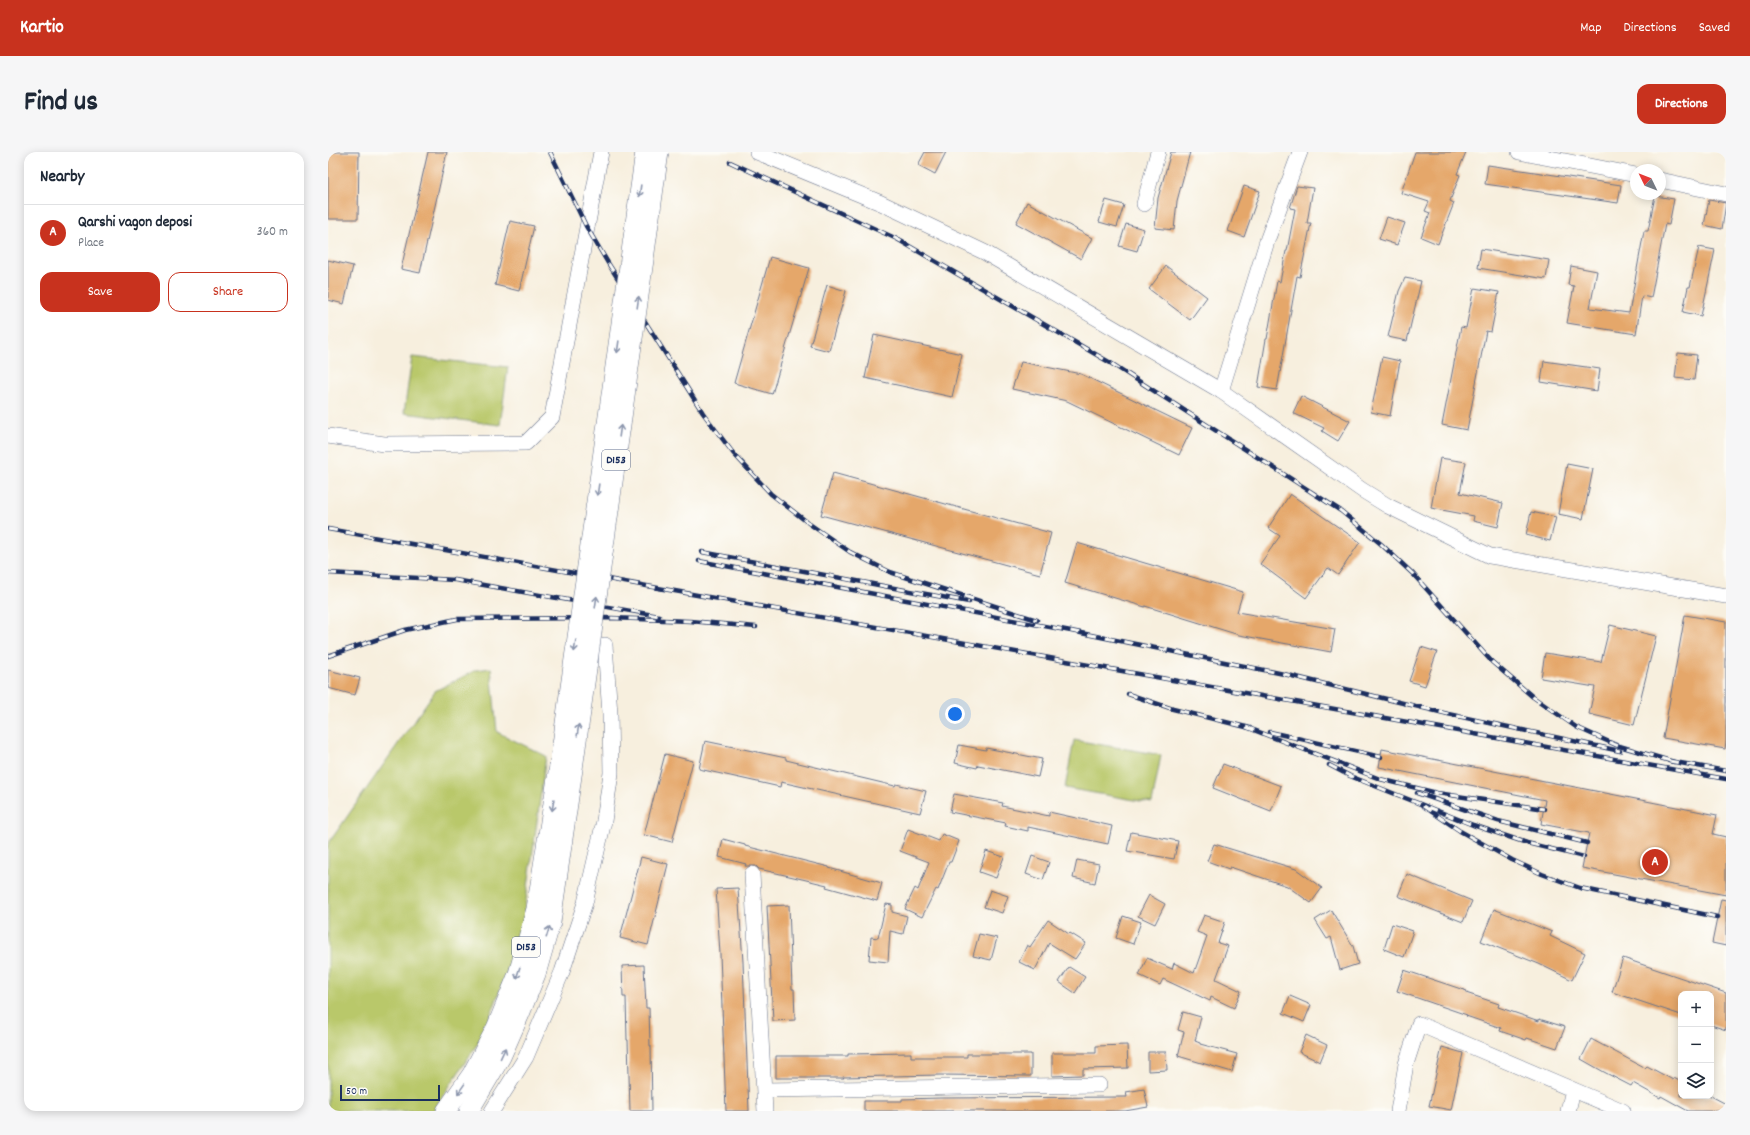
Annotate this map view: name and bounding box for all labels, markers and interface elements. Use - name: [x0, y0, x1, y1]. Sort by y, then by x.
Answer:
- text: Kartio: [20, 15, 64, 42]
- text: Map: [1580, 18, 1602, 38]
- text: Directions: [1624, 18, 1677, 38]
- text: Saved: [1699, 18, 1730, 38]
- text: Find us: [24, 84, 98, 124]
- button: Directions: [1637, 84, 1726, 124]
- north arrow: [1630, 164, 1666, 200]
- text: Nearby: [40, 166, 84, 190]
- one-way arrow: [636, 184, 644, 197]
- text: Qarshi vagon deposi: [78, 212, 192, 234]
- text: A: [49, 223, 57, 242]
- text: 360 m: [257, 223, 288, 242]
- text: Place: [78, 234, 104, 253]
- button: Save: [40, 272, 160, 312]
- button: Share: [168, 272, 288, 312]
- one-way arrow: [634, 296, 642, 309]
- one-way arrow: [614, 340, 622, 353]
- one-way arrow: [616, 425, 624, 438]
- road number: D153: [602, 450, 630, 470]
- one-way arrow: [594, 483, 602, 496]
- one-way arrow: [592, 595, 600, 608]
- one-way arrow: [571, 639, 579, 652]
- your location: [945, 704, 965, 724]
- one-way arrow: [574, 724, 582, 737]
- one-way arrow: [548, 798, 556, 811]
- pin: A: [1642, 847, 1668, 877]
- one-way arrow: [545, 925, 552, 938]
- road number: D153: [512, 937, 540, 957]
- one-way arrow: [514, 966, 521, 979]
- map controls: [1678, 991, 1714, 1099]
- button: +: [1678, 991, 1714, 1027]
- button: −: [1678, 1027, 1714, 1063]
- one-way arrow: [500, 1047, 507, 1059]
- button: layers: [1678, 1063, 1714, 1099]
- scale bar: [340, 1083, 440, 1102]
- one-way arrow: [457, 1083, 465, 1094]
- text: 50 m: [346, 1084, 367, 1100]

